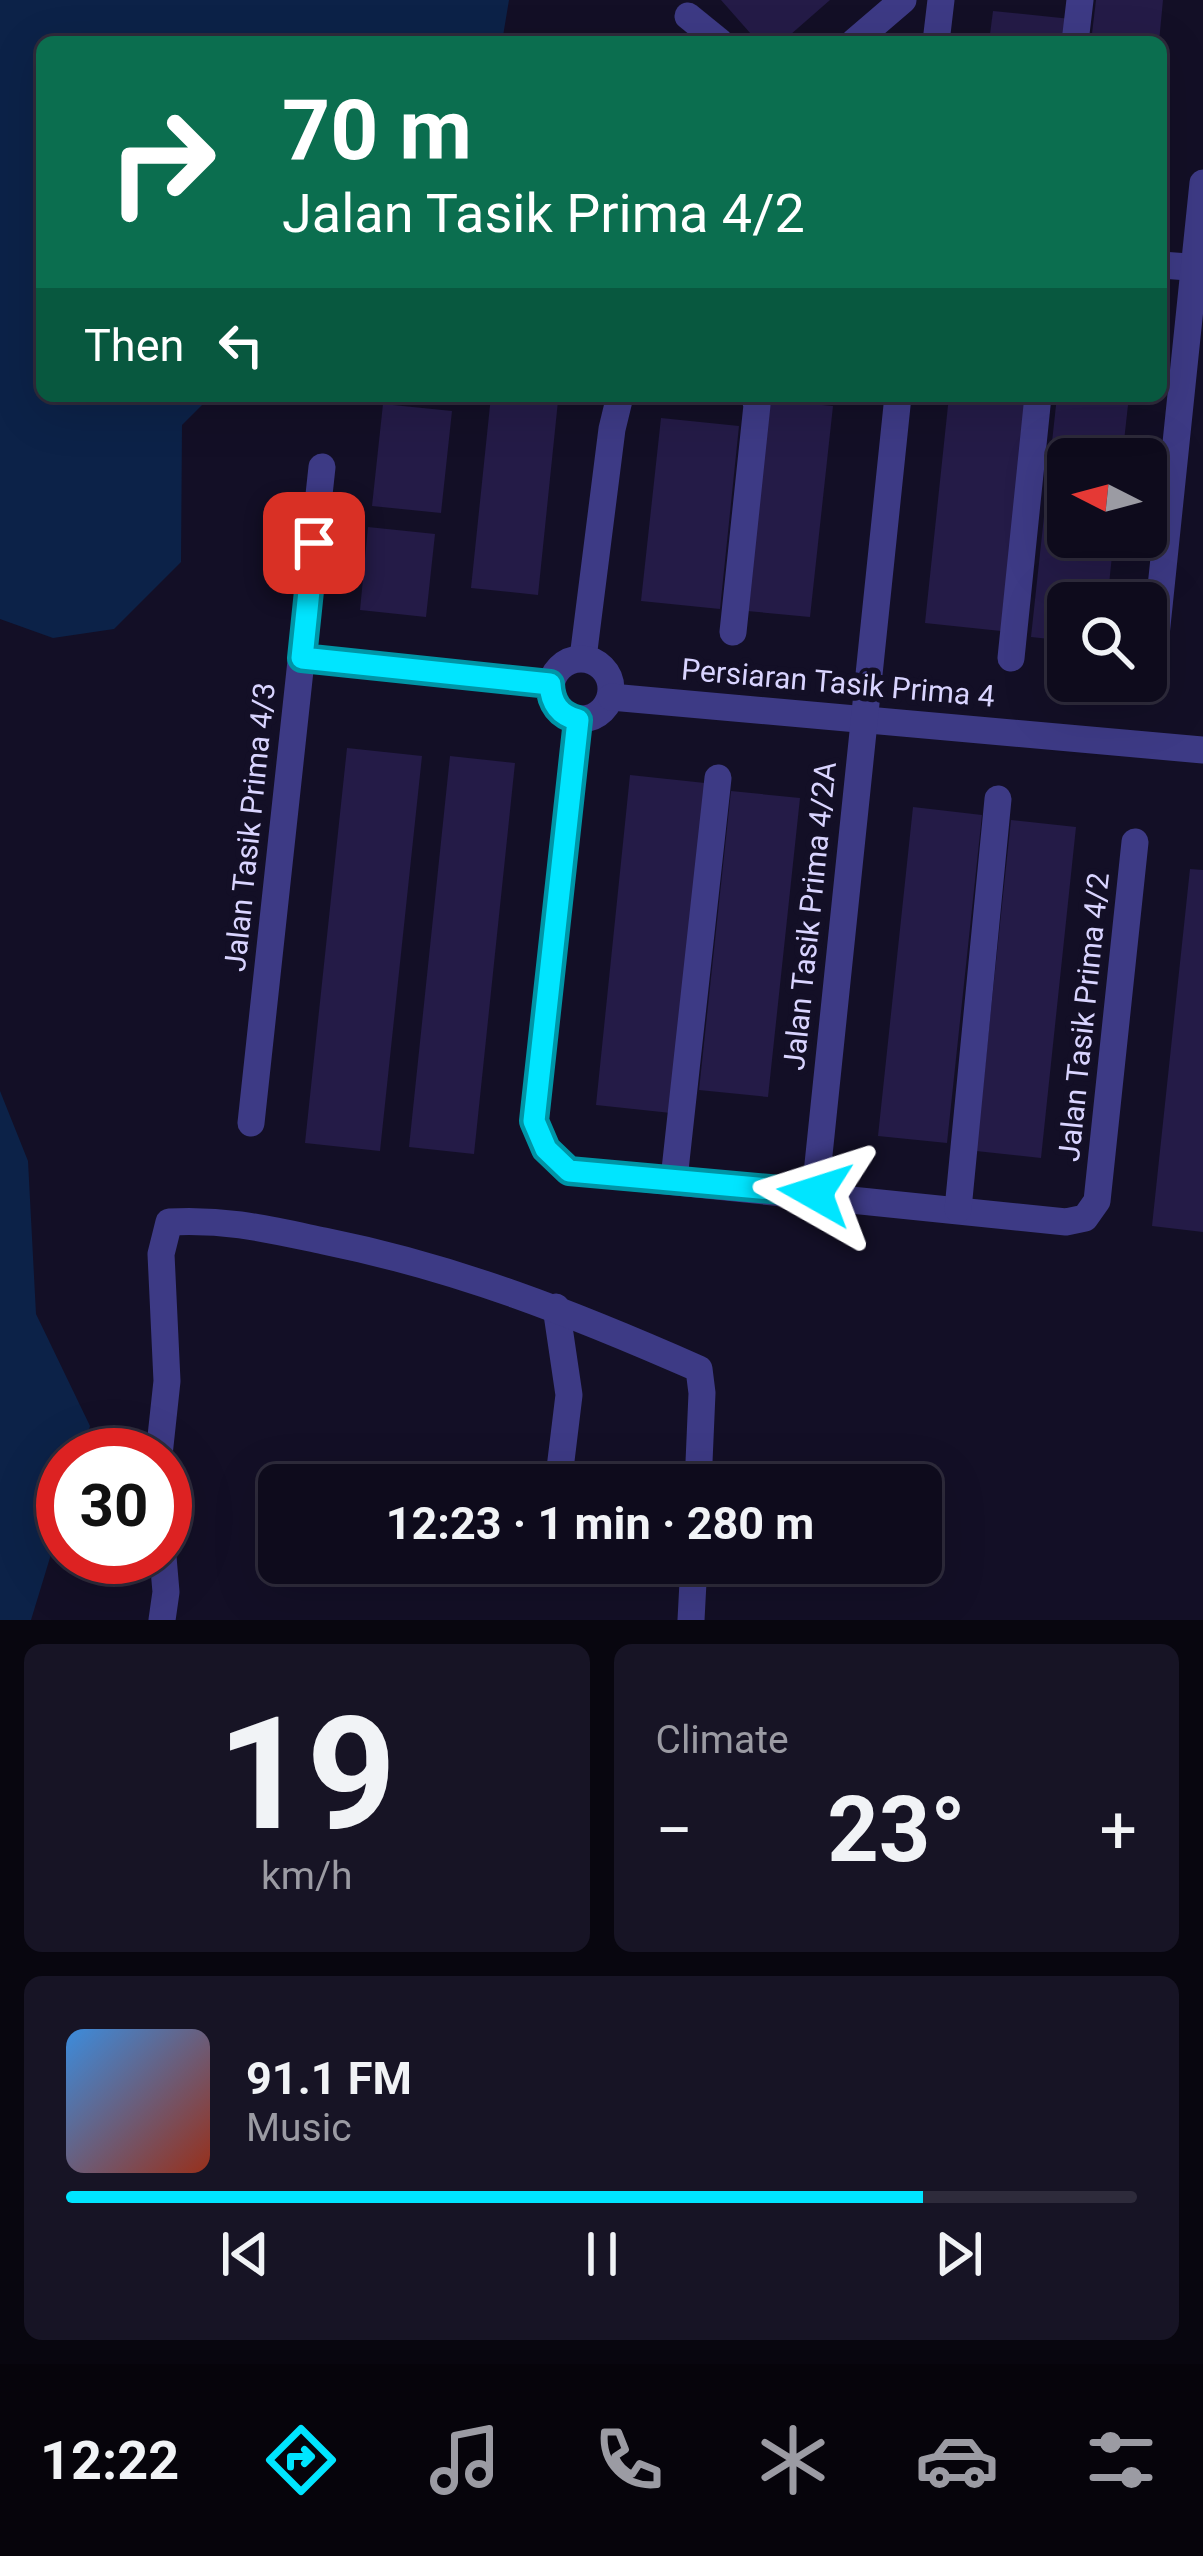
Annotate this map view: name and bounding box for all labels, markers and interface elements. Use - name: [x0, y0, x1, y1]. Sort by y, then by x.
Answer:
- text: 70 m: [282, 81, 472, 180]
- icon: right: [84, 84, 240, 240]
- text: Jalan Tasik Prima 4/2: [282, 182, 805, 245]
- icon: left: [208, 312, 274, 378]
- text: Then: [84, 319, 184, 372]
- north arrow: [1047, 438, 1167, 558]
- map controls: [1047, 438, 1167, 702]
- pin: [263, 492, 365, 594]
- icon: arrive: [281, 510, 347, 576]
- button: search: [1047, 582, 1167, 702]
- street label: Persiaran Tasik Prima 4: [680, 651, 996, 714]
- street label: Jalan Tasik Prima 4/3: [217, 681, 282, 973]
- street label: Jalan Tasik Prima 4/2A: [776, 760, 843, 1072]
- street label: Jalan Tasik Prima 4/2: [1051, 871, 1116, 1163]
- position arrow: [752, 1130, 878, 1256]
- speed limit sign: 30: [36, 1428, 192, 1584]
- text: 12:23 · 1 min · 280 m: [386, 1497, 814, 1550]
- text: 19: [217, 1683, 396, 1866]
- text: Climate: [656, 1717, 789, 1763]
- text: 23°: [827, 1778, 966, 1883]
- text: −: [656, 1792, 693, 1869]
- text: +: [1100, 1792, 1137, 1869]
- text: km/h: [261, 1853, 353, 1899]
- text: 91.1 FM: [246, 2052, 412, 2105]
- text: Music: [246, 2105, 352, 2151]
- icon: previous: [212, 2221, 278, 2287]
- icon: pause: [569, 2221, 635, 2287]
- icon: next: [926, 2221, 992, 2287]
- icon: directions: [259, 2418, 343, 2502]
- icon: music: [423, 2418, 507, 2502]
- icon: phone: [587, 2418, 671, 2502]
- icon: climate: [751, 2418, 835, 2502]
- icon: car: [915, 2418, 999, 2502]
- icon: filters: [1079, 2418, 1163, 2502]
- text: 12:22: [40, 2429, 179, 2492]

